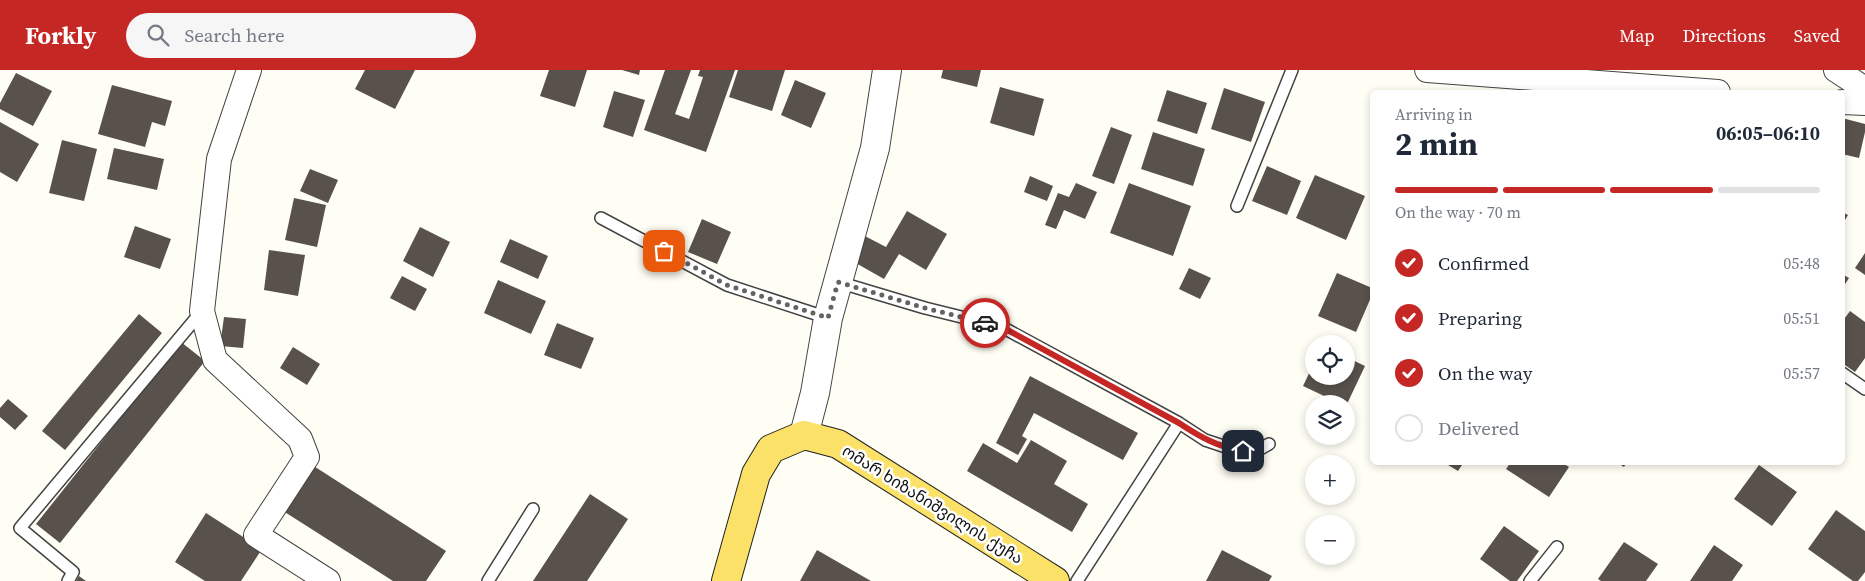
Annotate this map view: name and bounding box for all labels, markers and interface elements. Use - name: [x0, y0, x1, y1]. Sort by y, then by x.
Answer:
- search box: [126, 13, 476, 58]
- text: Forkly: [25, 19, 96, 52]
- icon: search: [144, 21, 172, 49]
- text: Search here: [184, 22, 285, 48]
- text: Map: [1619, 23, 1655, 48]
- text: Directions: [1683, 23, 1766, 48]
- text: Saved: [1794, 23, 1840, 48]
- text: Arriving in: [1395, 103, 1473, 125]
- text: 06:05–06:10: [1716, 120, 1820, 146]
- text: 2 min: [1395, 122, 1478, 166]
- text: On the way · 70 m: [1395, 201, 1521, 223]
- pin: [643, 230, 685, 272]
- icon: bag: [650, 237, 678, 265]
- icon: check: [1395, 249, 1423, 277]
- text: Confirmed: [1438, 250, 1529, 276]
- text: 05:48: [1783, 252, 1820, 274]
- courier: [960, 298, 1010, 348]
- icon: check: [1395, 304, 1423, 332]
- text: Preparing: [1438, 305, 1522, 331]
- text: 05:51: [1783, 307, 1820, 329]
- icon: car: [971, 309, 999, 337]
- map controls: [1305, 335, 1355, 565]
- button: locate: [1305, 335, 1355, 385]
- icon: check: [1395, 359, 1423, 387]
- text: On the way: [1438, 360, 1533, 386]
- text: 05:57: [1783, 362, 1820, 384]
- button: layers: [1305, 395, 1355, 445]
- text: Delivered: [1438, 415, 1519, 441]
- pin: [1222, 430, 1264, 472]
- icon: home: [1229, 437, 1257, 465]
- street label: ომარ ხიზანიშვილის ქუჩა: [838, 439, 1028, 569]
- button: +: [1305, 455, 1355, 505]
- button: −: [1305, 515, 1355, 565]

